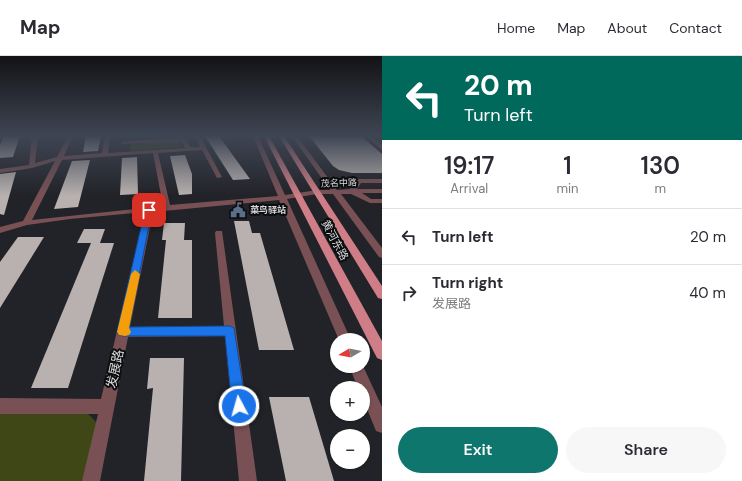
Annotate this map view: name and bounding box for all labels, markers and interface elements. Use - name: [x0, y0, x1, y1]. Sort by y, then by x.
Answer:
- text: Map: [20, 15, 60, 40]
- text: Home: [497, 19, 535, 37]
- text: Map: [557, 19, 585, 37]
- text: About: [607, 19, 647, 37]
- text: Contact: [669, 19, 722, 37]
- text: 20 m: [464, 67, 533, 104]
- icon: left: [398, 72, 450, 124]
- text: Turn left: [464, 103, 533, 127]
- text: 19:17: [444, 150, 494, 181]
- text: 1: [563, 150, 572, 181]
- text: 130: [641, 150, 680, 181]
- street label: 茂名中路: [321, 176, 357, 190]
- text: Arrival: [450, 180, 488, 197]
- text: min: [556, 180, 579, 197]
- text: m: [654, 180, 666, 197]
- pin: [132, 193, 166, 227]
- icon: arrive: [138, 199, 160, 221]
- public building icon: 菜鸟驿站: [229, 201, 247, 219]
- place label: 菜鸟驿站: [250, 204, 286, 216]
- street label: 黄河东路: [318, 217, 352, 263]
- icon: left: [398, 226, 420, 248]
- text: Turn left: [432, 227, 493, 247]
- text: 20 m: [690, 227, 726, 247]
- text: Turn right: [432, 273, 503, 293]
- icon: right: [398, 282, 420, 304]
- text: 40 m: [689, 283, 726, 303]
- text: 发展路: [432, 295, 471, 312]
- north arrow: [330, 333, 370, 373]
- map controls: [330, 333, 370, 469]
- street label: 发展路: [103, 348, 127, 390]
- button: +: [330, 381, 370, 421]
- position arrow: [218, 385, 260, 427]
- button: Exit: [398, 427, 558, 473]
- button: Share: [566, 427, 726, 473]
- button: −: [330, 429, 370, 469]

